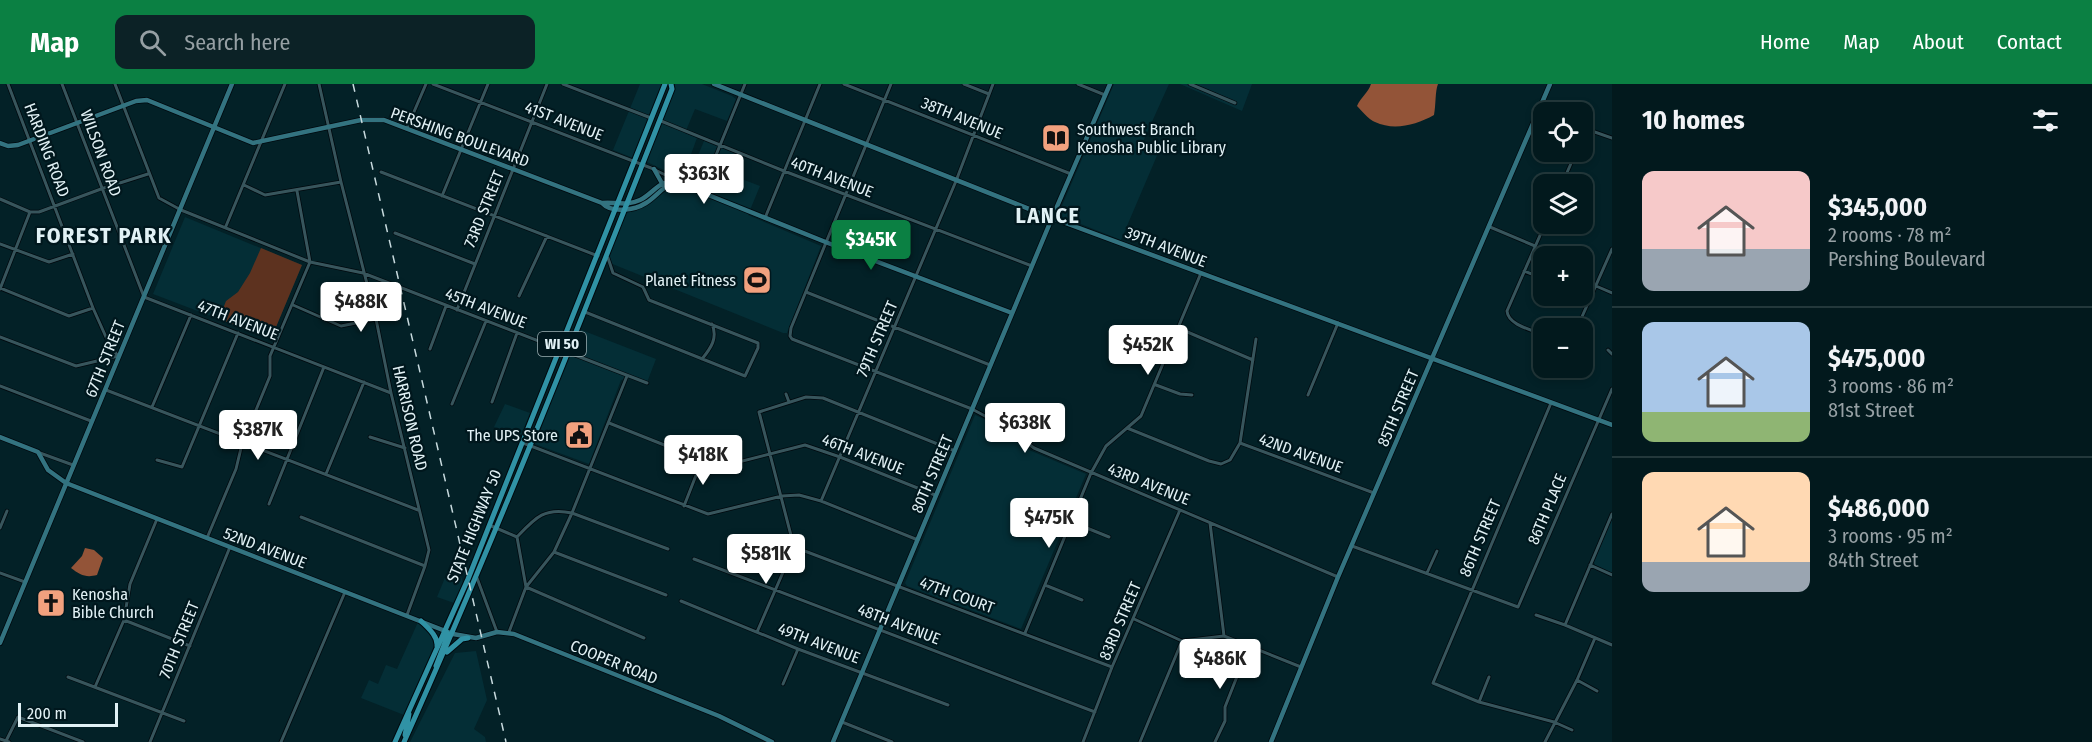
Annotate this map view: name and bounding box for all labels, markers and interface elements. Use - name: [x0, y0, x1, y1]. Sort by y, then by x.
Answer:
- search box: [115, 15, 535, 69]
- text: Map: [30, 26, 79, 59]
- icon: search: [136, 26, 169, 59]
- text: Search here: [184, 29, 290, 56]
- text: Home: [1760, 29, 1810, 55]
- text: Map: [1843, 29, 1880, 55]
- text: About: [1913, 29, 1964, 55]
- text: Contact: [1997, 29, 2062, 55]
- street label: 38TH AVENUE: [918, 93, 1006, 143]
- street label: 41ST AVENUE: [522, 97, 606, 145]
- street label: HARDING ROAD: [20, 100, 74, 200]
- map controls: [1533, 102, 1593, 378]
- button: locate: [1533, 102, 1593, 162]
- street label: PERSHING BOULEVARD: [388, 103, 532, 171]
- icon: filters: [2029, 104, 2062, 137]
- text: 10 homes: [1642, 105, 1745, 136]
- street label: WILSON ROAD: [77, 107, 125, 199]
- place label: Southwest Branch Kenosha Public Library: [1077, 120, 1227, 157]
- library icon: Southwest Branch Kenosha Public Library: [1040, 122, 1072, 154]
- street label: 40TH AVENUE: [788, 153, 876, 201]
- pin: $363K: [662, 154, 746, 205]
- text: $363K: [679, 161, 729, 185]
- street label: 73RD STREET: [460, 167, 508, 250]
- button: layers: [1533, 174, 1593, 234]
- text: $345,000: [1828, 192, 1927, 223]
- icon: home: [1690, 195, 1762, 267]
- district label: LANCE: [1016, 202, 1080, 229]
- pin: $345K: [829, 220, 913, 271]
- district label: FOREST PARK: [36, 222, 172, 249]
- street label: 39TH AVENUE: [1123, 223, 1209, 271]
- text: 2 rooms · 78 m²: [1828, 223, 1951, 247]
- text: $345K: [846, 227, 896, 251]
- button: +: [1533, 246, 1593, 306]
- text: Pershing Boulevard: [1828, 247, 1986, 271]
- sports icon: Planet Fitness: [741, 264, 773, 296]
- place label: Planet Fitness: [645, 271, 736, 290]
- pin: $488K: [319, 282, 403, 333]
- street label: 45TH AVENUE: [443, 284, 529, 332]
- text: $488K: [335, 289, 387, 313]
- street label: 47TH AVENUE: [195, 296, 281, 344]
- street label: 79TH STREET: [852, 298, 902, 380]
- street label: 67TH STREET: [81, 317, 129, 400]
- button: −: [1533, 318, 1593, 378]
- pin: $452K: [1106, 325, 1190, 376]
- road number: WI 50: [538, 332, 586, 356]
- text: $452K: [1123, 332, 1173, 356]
- text: $475,000: [1828, 343, 1925, 374]
- icon: home: [1690, 346, 1762, 418]
- street label: HARRISON ROAD: [389, 364, 431, 472]
- street label: 85TH STREET: [1373, 366, 1423, 449]
- text: 3 rooms · 86 m²: [1828, 374, 1954, 398]
- text: 81st Street: [1828, 398, 1914, 422]
- pin: $638K: [983, 403, 1067, 454]
- pin: $387K: [216, 410, 300, 461]
- text: $638K: [999, 410, 1051, 434]
- text: $387K: [233, 417, 283, 441]
- public building icon: The UPS Store: [563, 419, 595, 451]
- place label: The UPS Store: [467, 426, 558, 445]
- street label: 42ND AVENUE: [1256, 429, 1346, 477]
- street label: 46TH AVENUE: [819, 430, 907, 478]
- street label: 80TH STREET: [907, 432, 957, 516]
- pin: $418K: [661, 435, 745, 486]
- text: $418K: [678, 442, 728, 466]
- street label: 43RD AVENUE: [1105, 459, 1193, 509]
- street label: STATE HIGHWAY 50: [443, 467, 505, 585]
- street label: 86TH PLACE: [1524, 471, 1570, 547]
- text: $486,000: [1828, 493, 1930, 524]
- street label: 86TH STREET: [1455, 496, 1505, 580]
- icon: home: [1690, 496, 1762, 568]
- pin: $475K: [1007, 498, 1091, 549]
- text: $475K: [1024, 505, 1074, 529]
- street label: 52ND AVENUE: [221, 523, 309, 573]
- text: 3 rooms · 95 m²: [1828, 524, 1953, 548]
- pin: $581K: [724, 534, 808, 585]
- text: $581K: [741, 541, 791, 565]
- text: 84th Street: [1828, 548, 1919, 572]
- street label: 47TH COURT: [917, 573, 997, 617]
- street label: 83RD STREET: [1095, 578, 1145, 663]
- place label: Kenosha Bible Church: [72, 585, 154, 622]
- church icon: Kenosha Bible Church: [35, 587, 67, 619]
- street label: 70TH STREET: [155, 598, 203, 681]
- street label: 48TH AVENUE: [855, 600, 943, 648]
- street label: 49TH AVENUE: [775, 619, 863, 667]
- street label: COOPER ROAD: [568, 636, 660, 688]
- pin: $486K: [1178, 639, 1262, 690]
- text: $486K: [1194, 646, 1246, 670]
- scale bar: [18, 700, 118, 728]
- text: 200 m: [27, 704, 67, 723]

